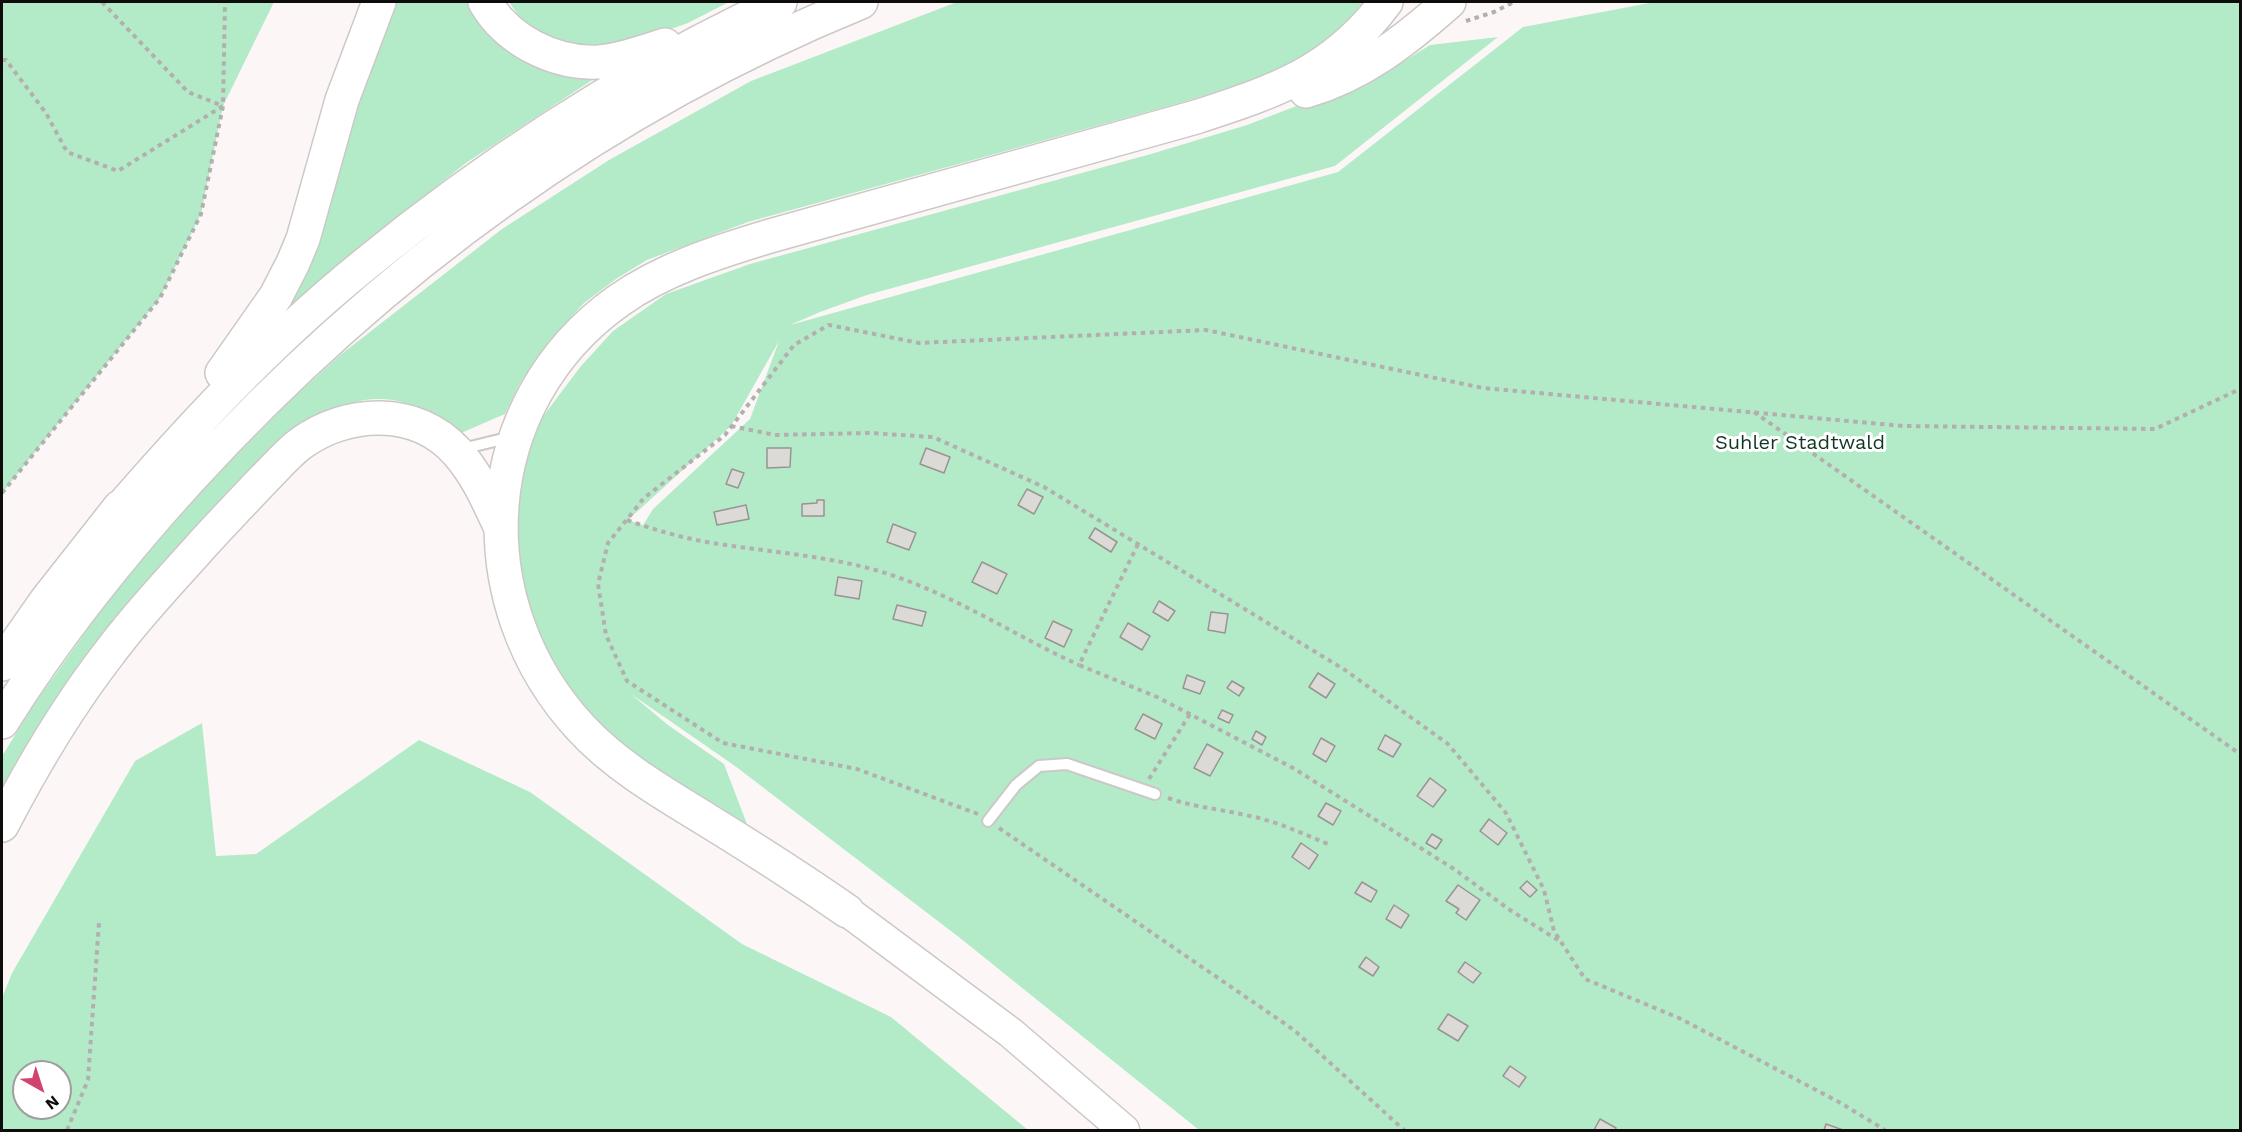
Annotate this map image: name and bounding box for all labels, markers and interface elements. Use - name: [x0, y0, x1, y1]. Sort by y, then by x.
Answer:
- park label: Suhler Stadtwald: [1715, 431, 1885, 455]
- north arrow: [12, 1060, 72, 1120]
- text: N: [42, 1092, 63, 1114]

